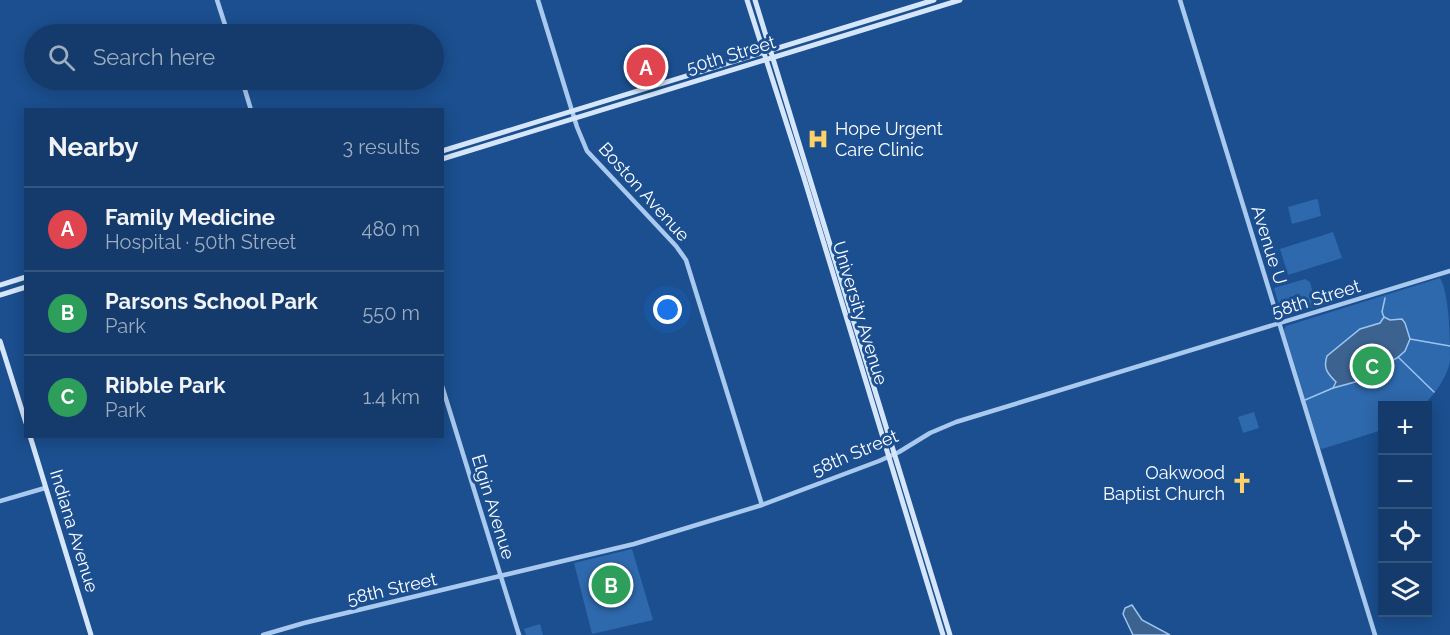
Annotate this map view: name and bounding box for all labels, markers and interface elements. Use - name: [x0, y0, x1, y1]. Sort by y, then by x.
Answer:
- search box: [24, 24, 444, 90]
- street label: 50th Street: [684, 31, 778, 78]
- icon: search: [45, 41, 78, 74]
- text: Search here: [93, 44, 215, 70]
- pin: A: [626, 44, 666, 90]
- place label: Hope Urgent Care Clinic: [835, 118, 943, 160]
- hospital icon: Hope Urgent Care Clinic: [806, 127, 830, 151]
- text: Nearby: [48, 132, 138, 162]
- text: 3 results: [342, 135, 420, 159]
- street label: Boston Avenue: [595, 138, 695, 246]
- street label: Avenue U: [1248, 203, 1291, 287]
- text: Family Medicine: [105, 204, 275, 230]
- text: A: [61, 217, 74, 241]
- text: 480 m: [362, 217, 420, 241]
- text: Hospital · 50th Street: [105, 230, 296, 254]
- street label: University Avenue: [829, 238, 892, 388]
- street label: 58th Street: [1269, 275, 1363, 322]
- text: Parsons School Park: [105, 288, 318, 314]
- your location: [653, 295, 682, 324]
- text: B: [61, 301, 74, 325]
- text: 550 m: [362, 301, 420, 325]
- text: Park: [105, 314, 146, 338]
- pin: C: [1352, 344, 1392, 388]
- text: Ribble Park: [105, 372, 225, 398]
- text: C: [61, 385, 74, 409]
- text: 1.4 km: [363, 385, 420, 409]
- text: Park: [105, 398, 146, 422]
- map controls: [1378, 401, 1432, 617]
- button: +: [1378, 401, 1432, 455]
- street label: 58th Street: [809, 425, 901, 480]
- street label: Elgin Avenue: [468, 452, 520, 562]
- button: −: [1378, 455, 1432, 509]
- place label: Oakwood Baptist Church: [1103, 462, 1225, 504]
- street label: Indiana Avenue: [46, 467, 103, 595]
- church icon: Oakwood Baptist Church: [1230, 471, 1254, 495]
- button: locate: [1378, 509, 1432, 563]
- pin: B: [592, 562, 630, 608]
- button: layers: [1378, 563, 1432, 617]
- street label: 58th Street: [345, 568, 439, 609]

